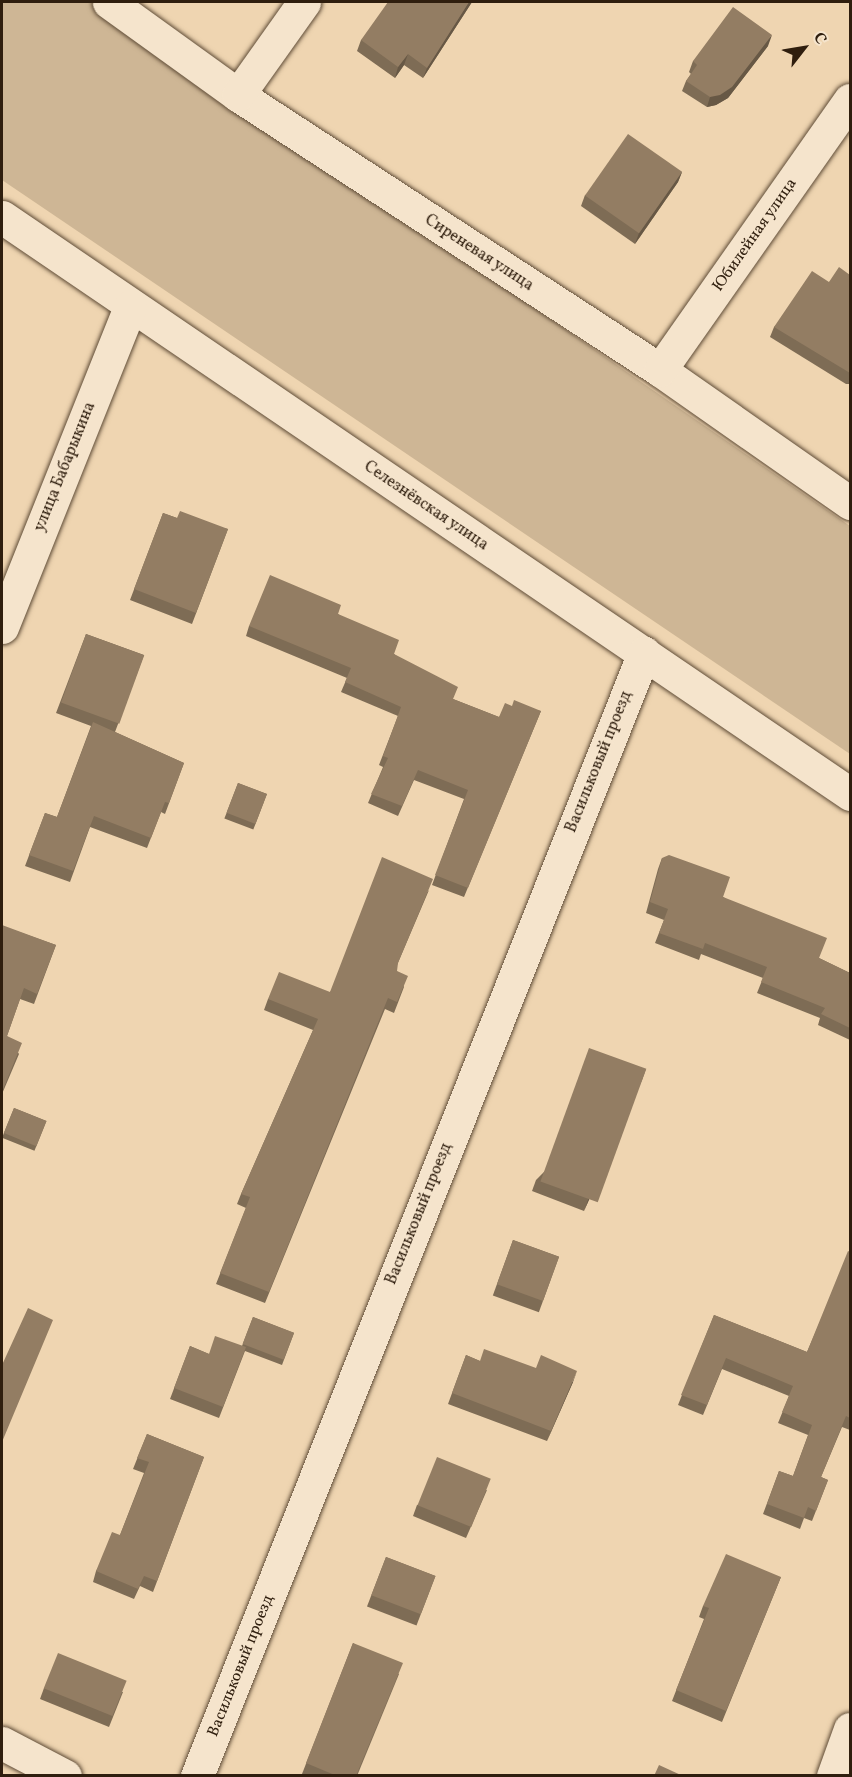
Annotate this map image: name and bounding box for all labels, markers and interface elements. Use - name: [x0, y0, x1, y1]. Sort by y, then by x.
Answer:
- north arrow: [774, 18, 834, 78]
- text: С: [807, 29, 832, 49]
- street label: Юбилейная улица: [709, 174, 801, 296]
- street label: Сиреневая улица: [421, 211, 537, 295]
- street label: улица Бабарыкина: [30, 399, 100, 535]
- street label: Селезнёвская улица: [360, 457, 492, 555]
- street label: Васильковый проезд: [562, 688, 636, 836]
- street label: Васильковый проезд: [382, 1140, 456, 1288]
- street label: Васильковый проезд: [204, 1592, 278, 1740]

